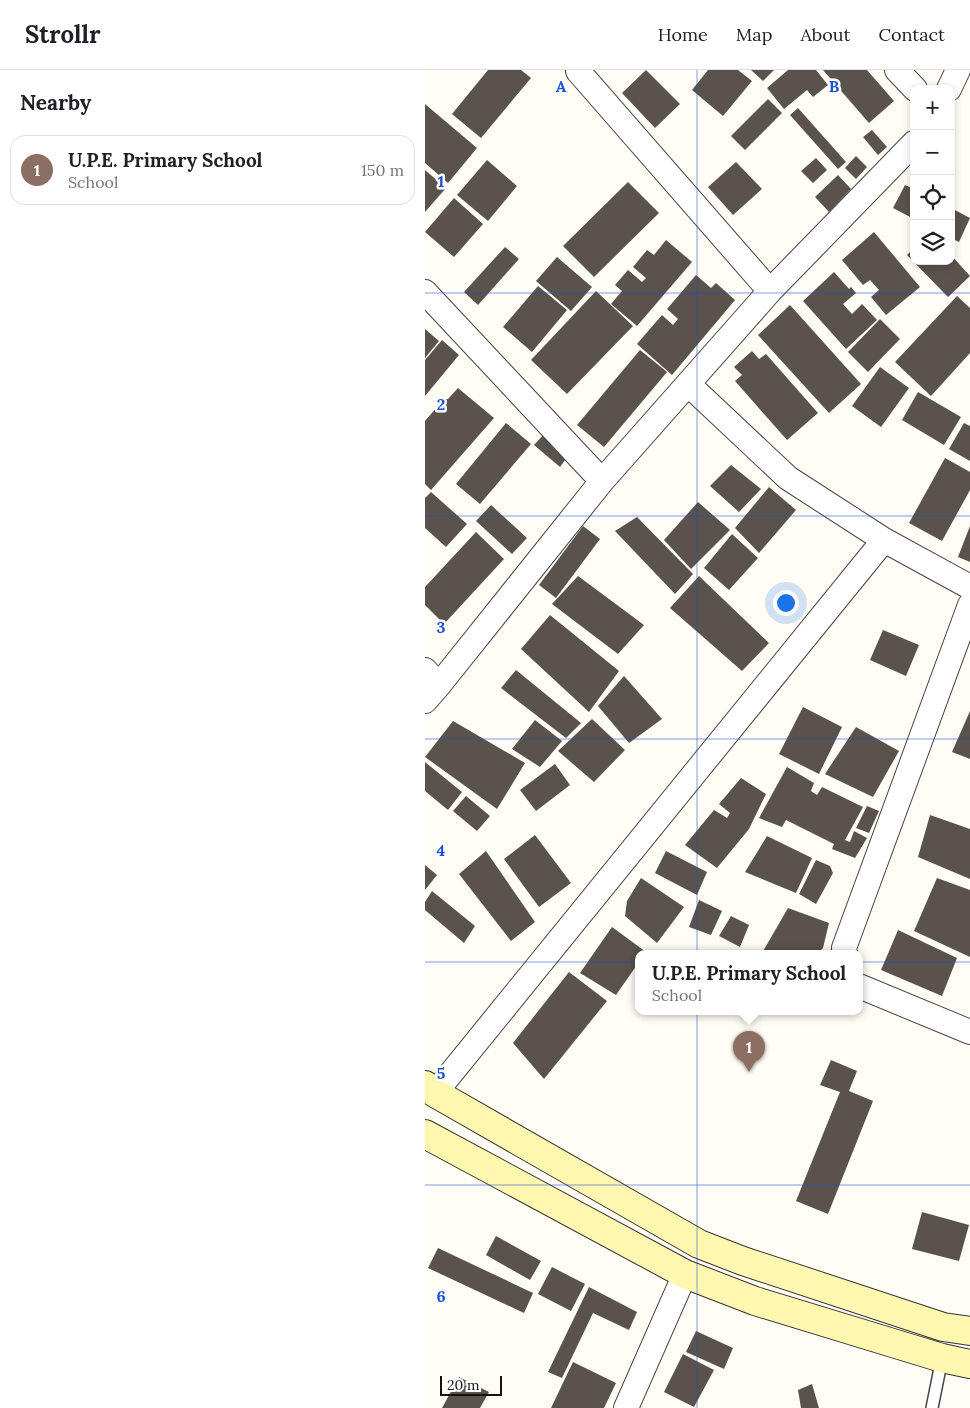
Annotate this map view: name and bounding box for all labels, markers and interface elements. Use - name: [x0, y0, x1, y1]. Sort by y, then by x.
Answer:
- text: Strollr: [25, 19, 100, 50]
- text: Home: [658, 23, 708, 46]
- text: Map: [736, 23, 772, 46]
- text: About: [800, 23, 850, 46]
- text: Contact: [878, 23, 945, 46]
- text: A: [556, 76, 567, 96]
- text: B: [829, 76, 840, 96]
- map controls: [910, 85, 955, 265]
- button: +: [910, 85, 955, 130]
- text: Nearby: [20, 89, 91, 116]
- button: −: [910, 130, 955, 175]
- text: U.P.E. Primary School: [68, 148, 263, 172]
- text: 1: [34, 160, 40, 180]
- text: 150 m: [361, 160, 404, 180]
- text: 1: [438, 171, 444, 191]
- text: School: [68, 172, 118, 192]
- button: locate: [910, 175, 955, 220]
- button: layers: [910, 220, 955, 265]
- text: 2: [437, 394, 445, 414]
- your location: [773, 590, 799, 616]
- text: 3: [437, 617, 446, 637]
- text: 4: [437, 840, 446, 860]
- popup: [635, 950, 863, 1015]
- text: U.P.E. Primary School: [652, 961, 846, 985]
- text: School: [652, 985, 702, 1005]
- pin: 1: [733, 1031, 765, 1072]
- text: 5: [437, 1063, 446, 1083]
- text: 6: [436, 1286, 446, 1306]
- scale bar: [440, 1373, 503, 1396]
- text: 20 m: [447, 1376, 479, 1394]

